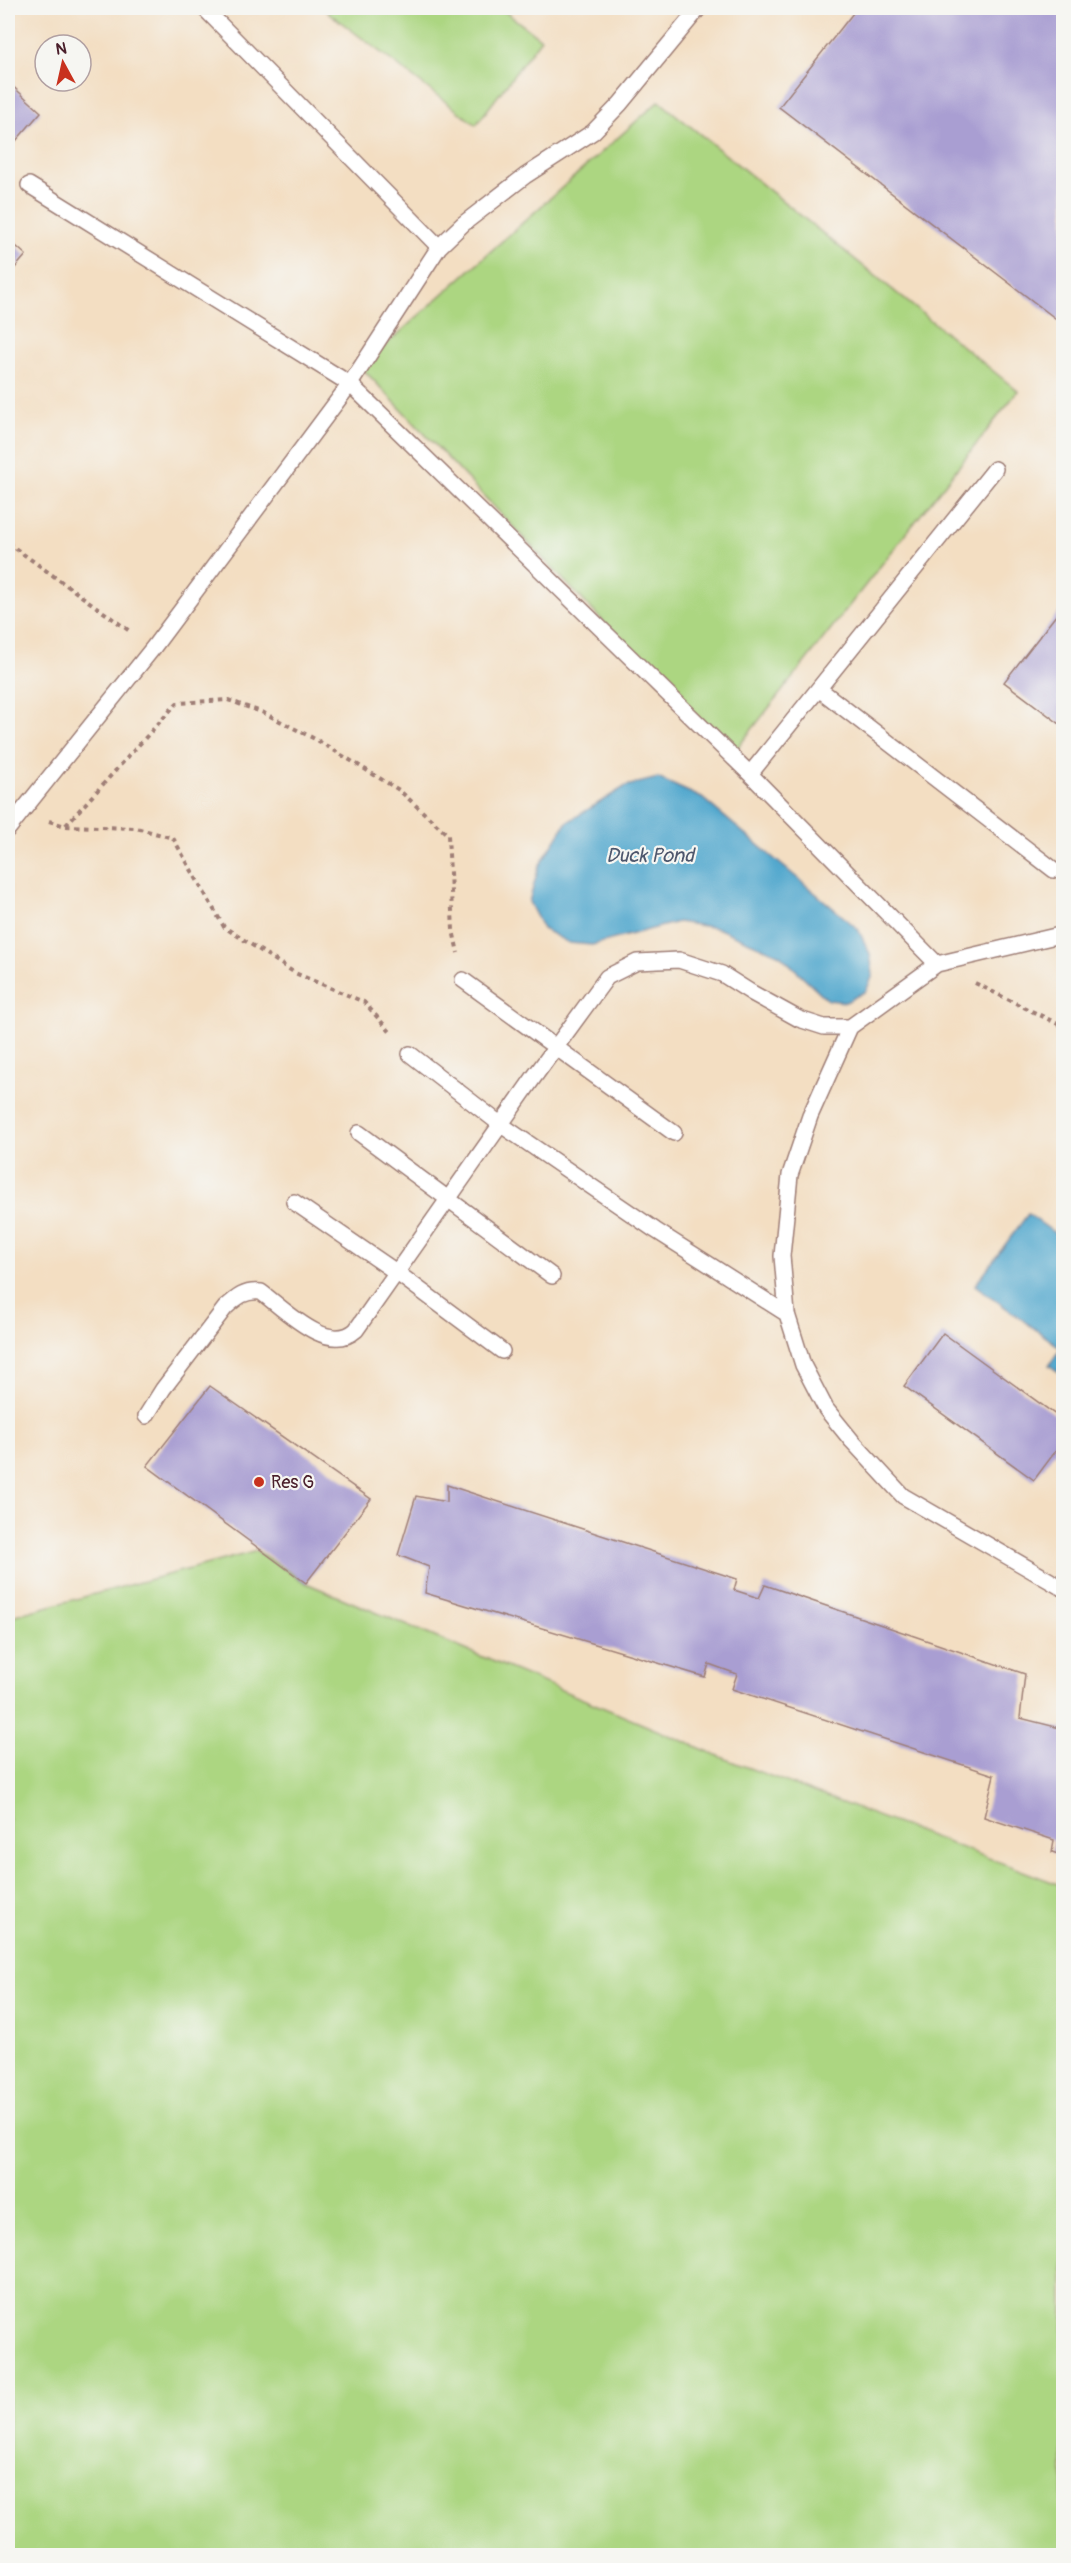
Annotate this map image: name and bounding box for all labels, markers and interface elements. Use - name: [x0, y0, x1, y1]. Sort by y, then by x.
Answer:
- north arrow: [33, 33, 93, 93]
- text: N: [54, 38, 68, 60]
- water label: Duck Pond: [606, 843, 696, 868]
- place label: Res G: [271, 1471, 314, 1494]
- marker: Res G: [252, 1475, 266, 1489]

